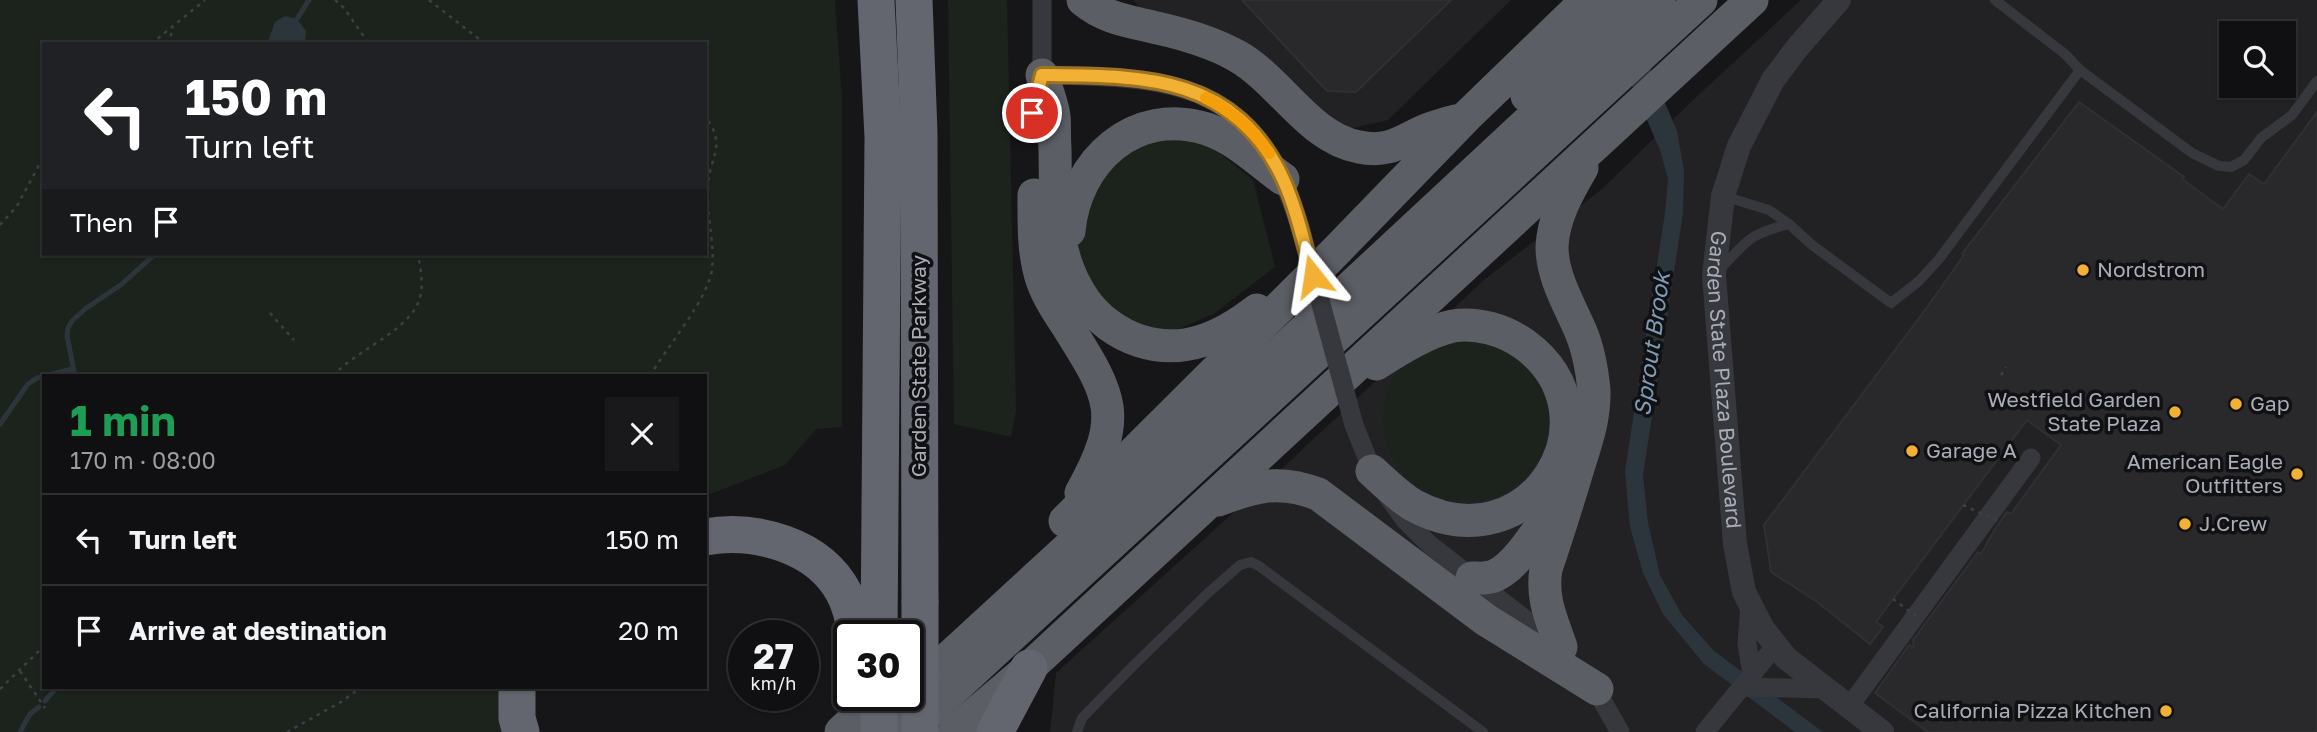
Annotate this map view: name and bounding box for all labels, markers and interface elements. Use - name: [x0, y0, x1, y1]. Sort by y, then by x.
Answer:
- map controls: [2219, 21, 2296, 98]
- button: search: [2219, 21, 2296, 98]
- text: 150 m: [185, 67, 327, 126]
- icon: left: [70, 70, 161, 161]
- pin: [1002, 83, 1062, 143]
- icon: arrive: [1013, 94, 1051, 132]
- text: Turn left: [185, 127, 314, 165]
- icon: arrive: [147, 203, 185, 241]
- text: Then: [70, 207, 133, 238]
- street label: Garden State Plaza Boulevard: [1702, 230, 1748, 529]
- position arrow: [1276, 239, 1350, 313]
- street label: Garden State Parkway: [905, 255, 931, 477]
- place label: Nordstrom: [2097, 256, 2205, 282]
- marker: Nordstrom: [2075, 262, 2091, 278]
- water label: Sprout Brook: [1627, 268, 1675, 418]
- place label: Westfield Garden State Plaza: [1987, 386, 2161, 436]
- place label: Gap: [2250, 390, 2290, 416]
- text: 1 min: [70, 395, 176, 445]
- marker: Gap: [2228, 396, 2244, 412]
- button: close: [605, 397, 679, 471]
- marker: Westfield Garden State Plaza: [2167, 404, 2183, 420]
- place label: Garage A: [1926, 437, 2017, 463]
- marker: Garage A: [1904, 443, 1920, 459]
- text: 170 m · 08:00: [70, 446, 216, 474]
- place label: American Eagle Outfitters: [2127, 448, 2283, 498]
- marker: American Eagle Outfitters: [2289, 466, 2305, 482]
- place label: J.Crew: [2199, 510, 2267, 536]
- marker: J.Crew: [2177, 516, 2193, 532]
- icon: left: [70, 521, 108, 559]
- text: Turn left: [129, 524, 237, 555]
- text: 150 m: [606, 524, 679, 555]
- icon: arrive: [70, 612, 108, 650]
- text: Arrive at destination: [129, 615, 387, 646]
- text: 20 m: [618, 615, 679, 646]
- speed limit sign: 30: [833, 620, 924, 711]
- text: 27: [753, 635, 794, 677]
- text: km/h: [751, 672, 796, 694]
- place label: California Pizza Kitchen: [1914, 697, 2152, 723]
- marker: California Pizza Kitchen: [2158, 703, 2174, 719]

